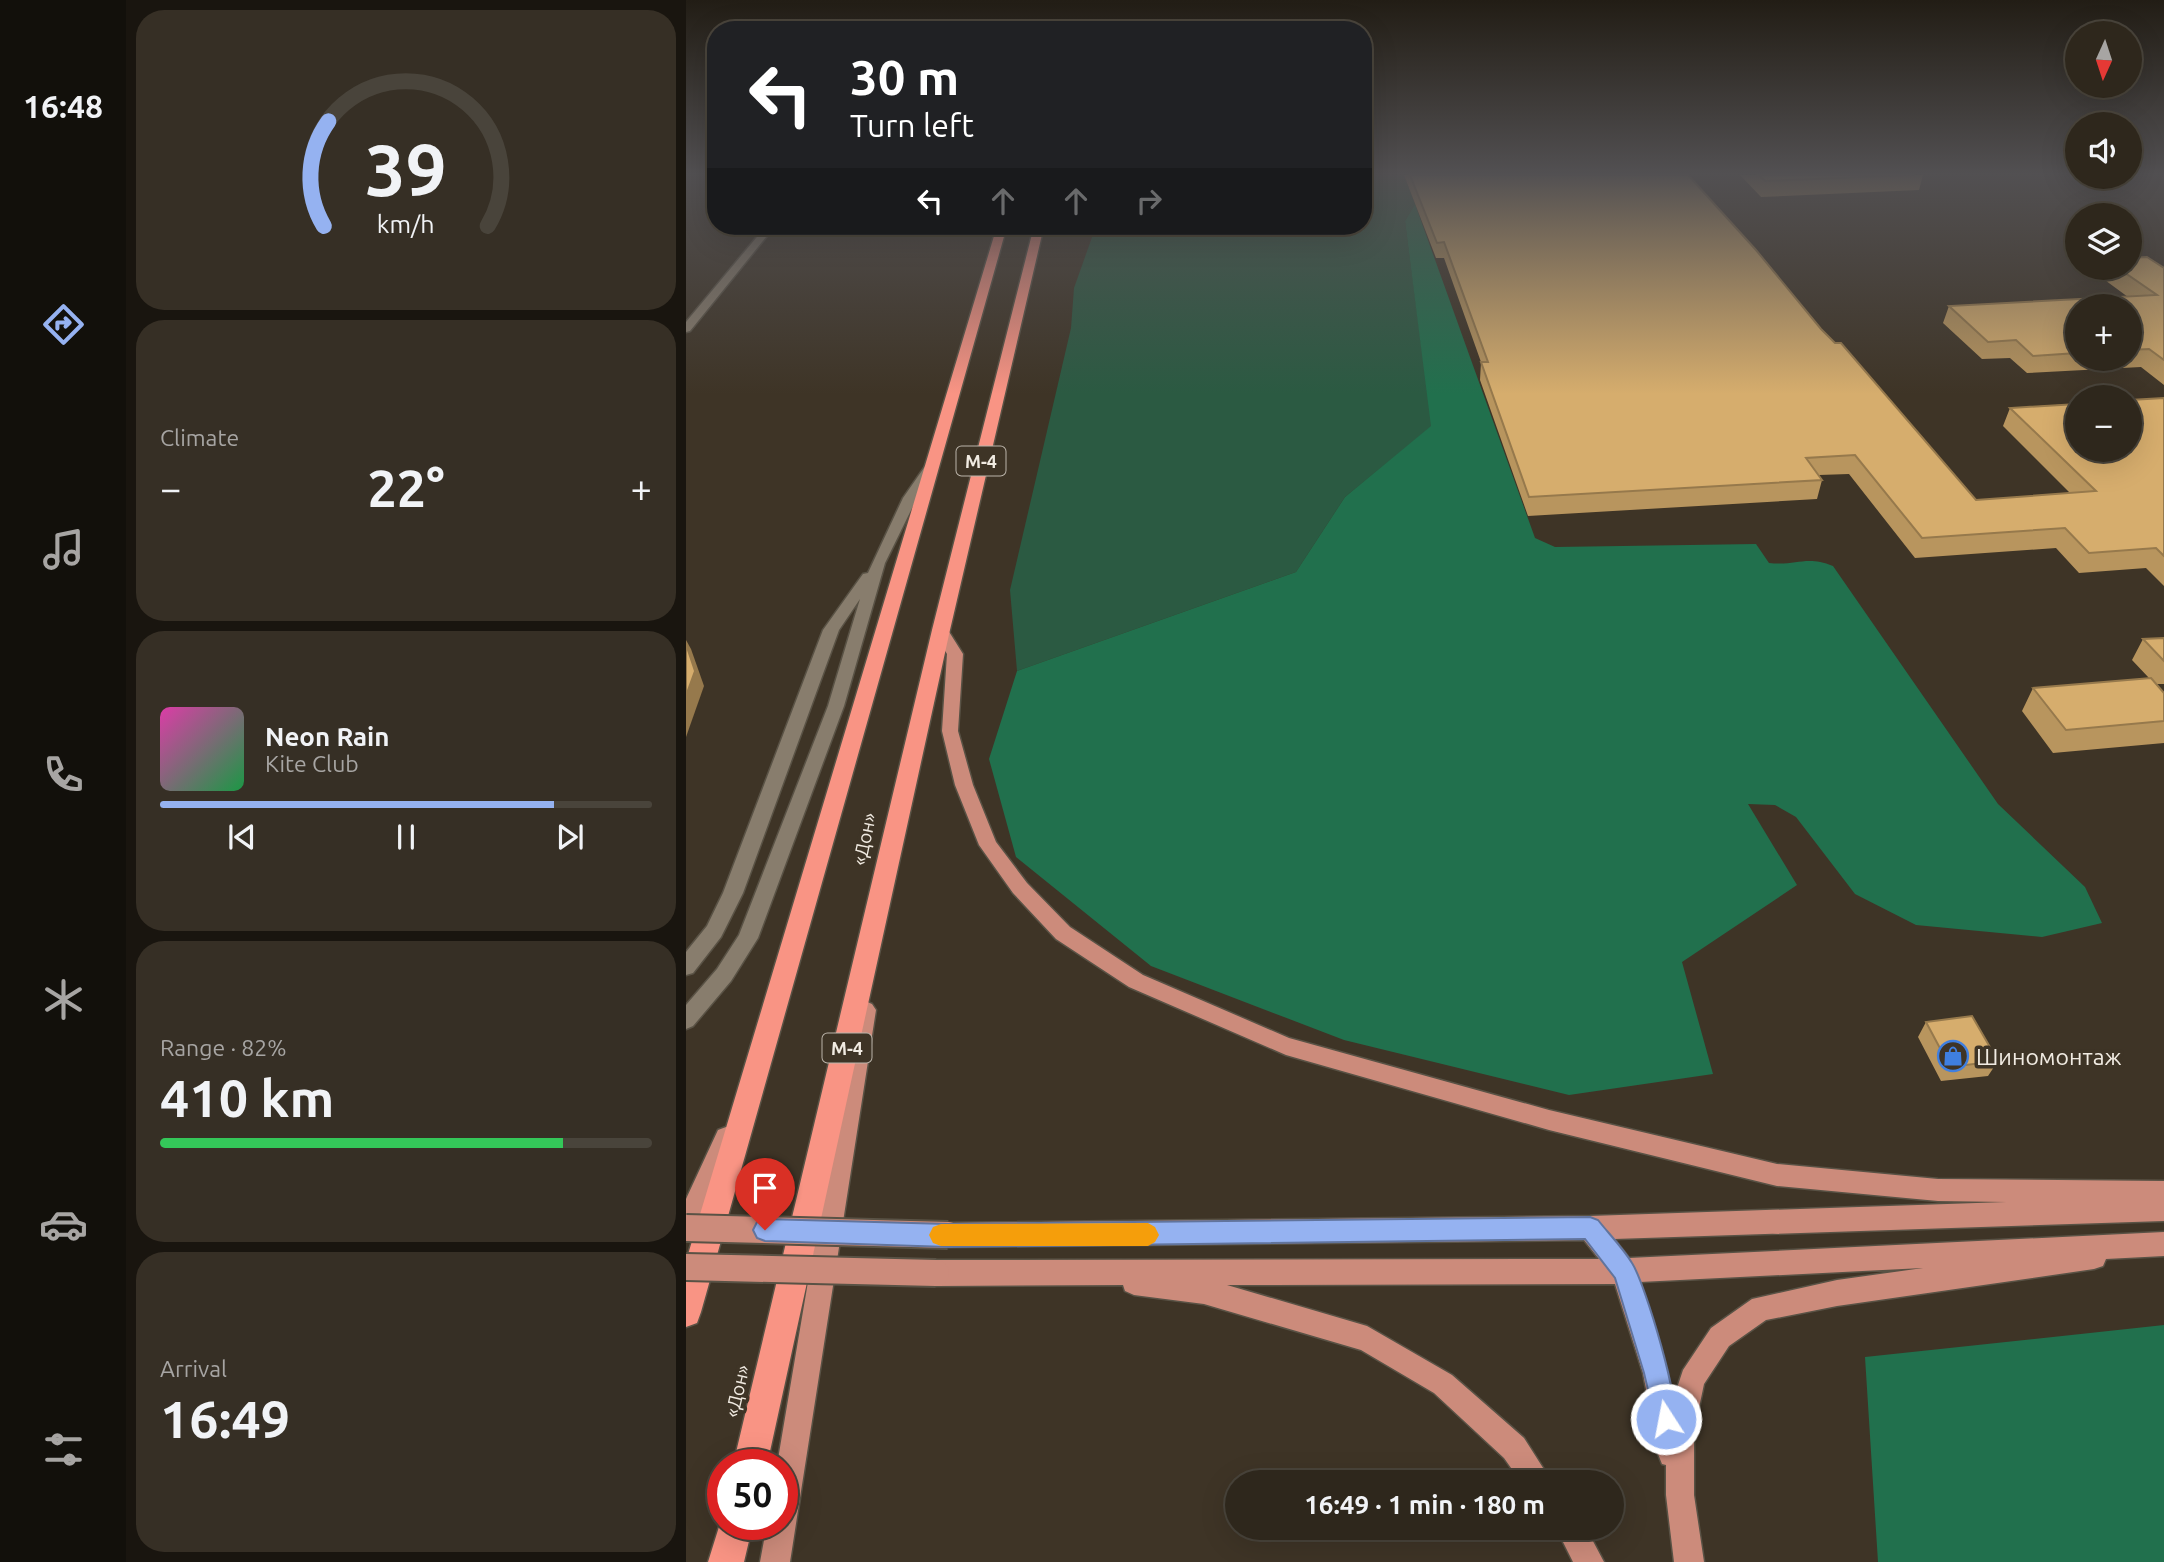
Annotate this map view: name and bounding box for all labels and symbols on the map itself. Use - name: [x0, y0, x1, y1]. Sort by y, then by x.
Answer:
- north arrow: [2065, 21, 2142, 98]
- road number: М-4: [956, 447, 1006, 476]
- street label: «Дон»: [848, 811, 880, 867]
- road number: М-4: [822, 1034, 872, 1063]
- shop icon: Шиномонтаж: [1936, 1039, 1970, 1073]
- place label: Шиномонтаж: [1976, 1044, 2122, 1069]
- pin: [735, 1158, 795, 1230]
- street label: «Дон»: [720, 1362, 754, 1419]
- position arrow: [1629, 1382, 1703, 1456]
- speed limit sign: 50: [707, 1449, 798, 1540]

